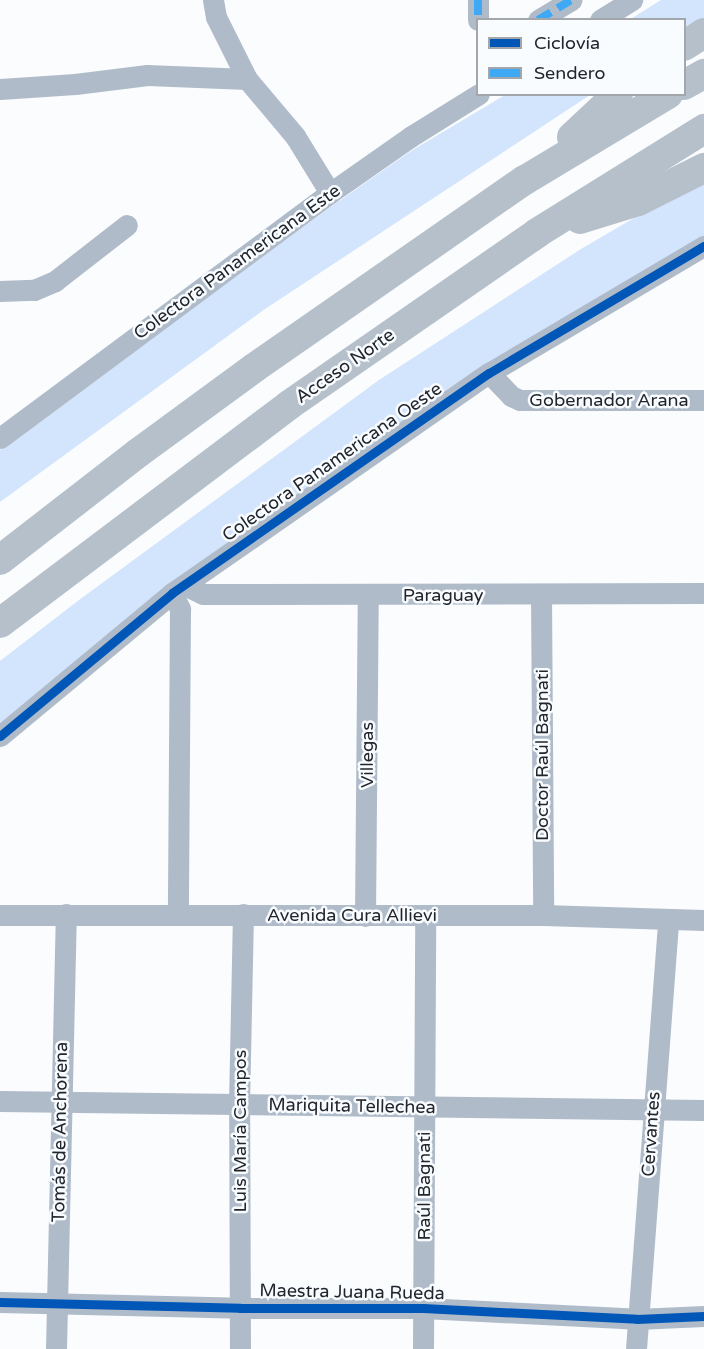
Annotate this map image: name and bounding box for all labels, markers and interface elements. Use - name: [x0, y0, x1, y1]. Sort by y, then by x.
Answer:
- legend: [476, 18, 686, 96]
- text: Ciclovía: [534, 32, 600, 54]
- text: Sendero: [534, 62, 605, 84]
- street label: Colectora Panamericana Este: [129, 180, 345, 344]
- street label: Acceso Norte: [291, 324, 399, 408]
- street label: Colectora Panamericana Oeste: [218, 378, 446, 546]
- street label: Gobernador Arana: [529, 389, 689, 411]
- street label: Paraguay: [403, 584, 483, 606]
- street label: Doctor Raúl Bagnati: [531, 669, 553, 841]
- street label: Villegas: [356, 722, 378, 788]
- street label: Avenida Cura Allievi: [267, 904, 437, 926]
- street label: Tomás de Anchorena: [48, 1042, 72, 1222]
- street label: Luis María Campos: [229, 1050, 251, 1212]
- street label: Cervantes: [637, 1091, 665, 1177]
- street label: Mariquita Tellechea: [268, 1094, 436, 1118]
- street label: Raúl Bagnati: [413, 1131, 435, 1241]
- street label: Maestra Juana Rueda: [259, 1280, 445, 1304]

